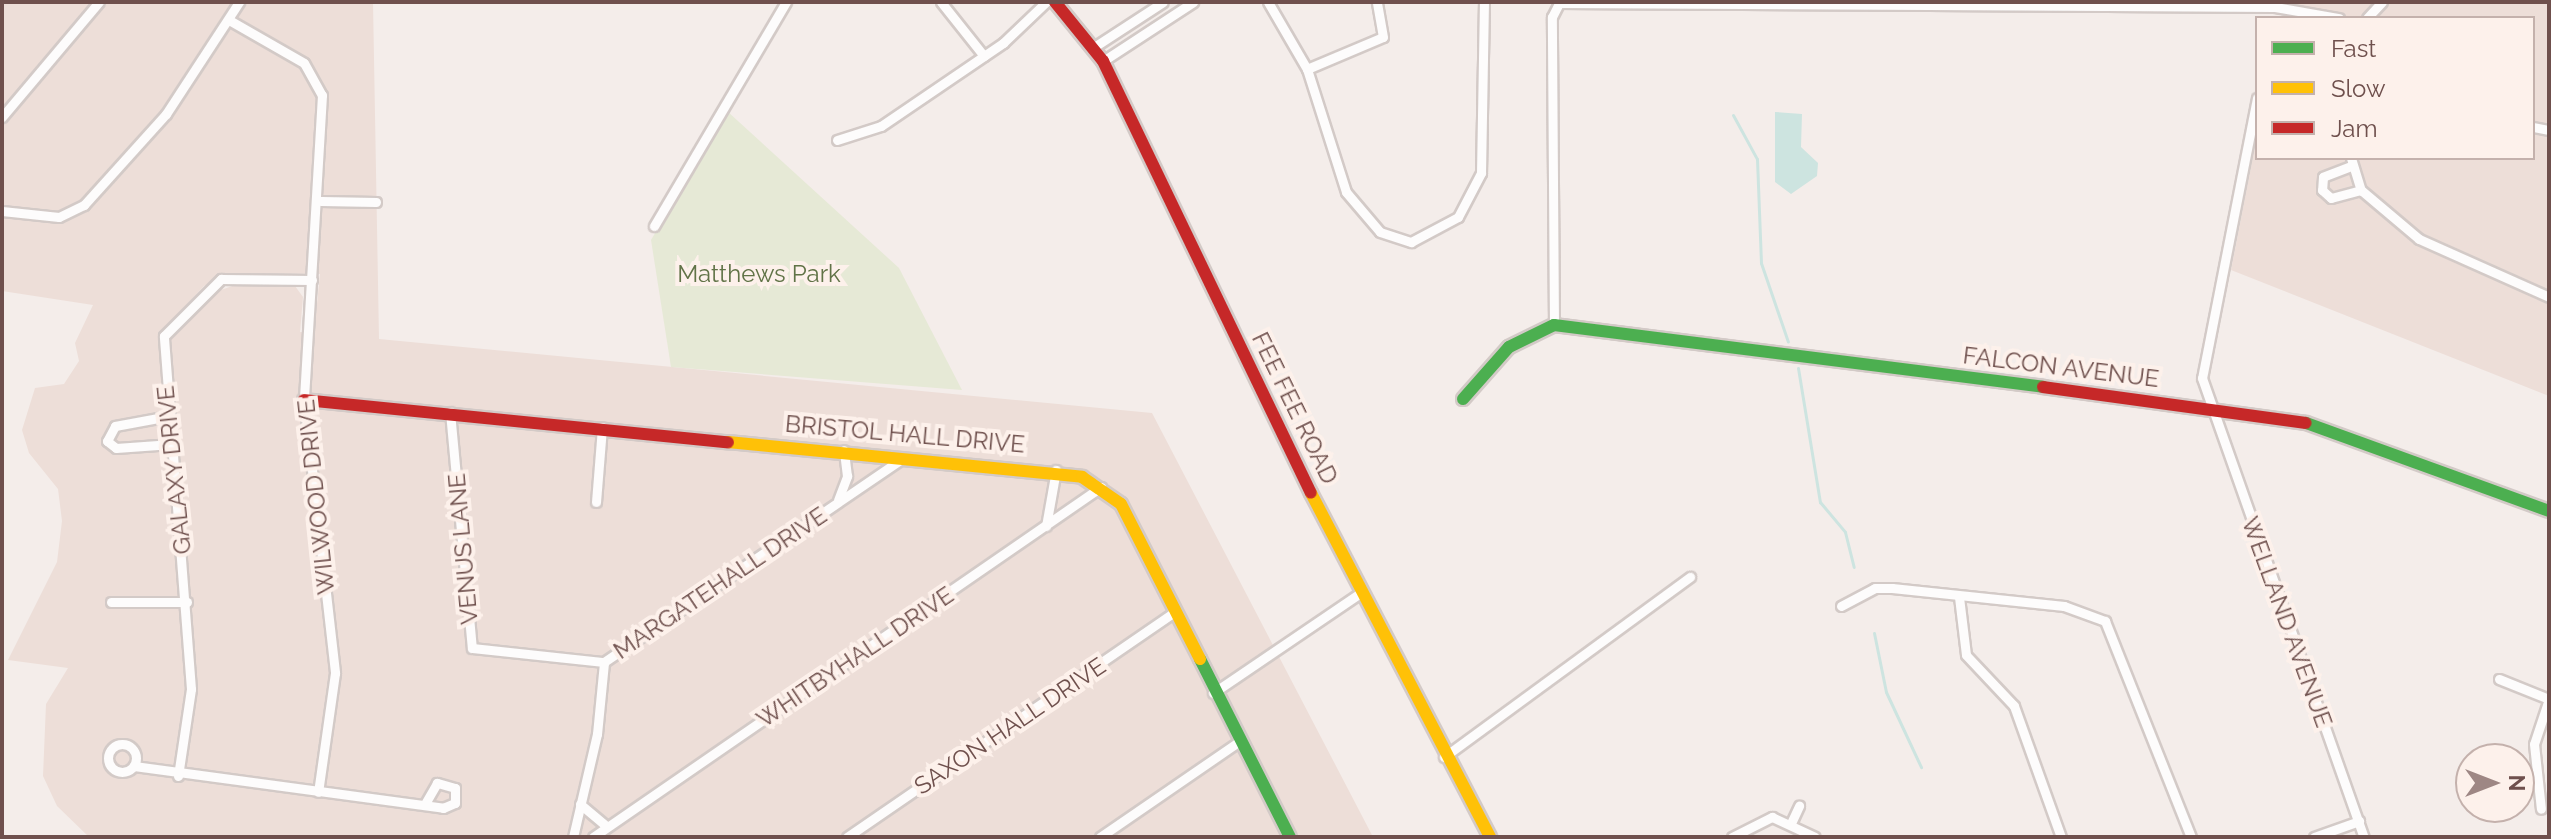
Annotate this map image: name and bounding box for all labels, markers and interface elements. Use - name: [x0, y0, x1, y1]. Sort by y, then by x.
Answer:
- legend: [2255, 16, 2535, 160]
- text: Fast: [2331, 34, 2376, 63]
- text: Slow: [2331, 74, 2385, 103]
- text: Jam: [2331, 114, 2377, 143]
- park label: Matthews Park: [677, 260, 841, 288]
- street label: FEE FEE ROAD: [1246, 327, 1344, 489]
- street label: FALCON AVENUE: [1961, 341, 2161, 393]
- street label: GALAXY DRIVE: [151, 384, 197, 556]
- street label: WILWOOD DRIVE: [291, 398, 341, 596]
- street label: BRISTOL HALL DRIVE: [783, 409, 1027, 459]
- street label: VENUS LANE: [442, 472, 484, 626]
- street label: MARGATEHALL DRIVE: [608, 501, 832, 665]
- street label: WELLAND AVENUE: [2235, 512, 2339, 732]
- street label: WHITBYHALL DRIVE: [751, 580, 959, 734]
- street label: SAXON HALL DRIVE: [909, 651, 1111, 801]
- north arrow: [2455, 743, 2535, 823]
- text: N: [2504, 775, 2530, 791]

